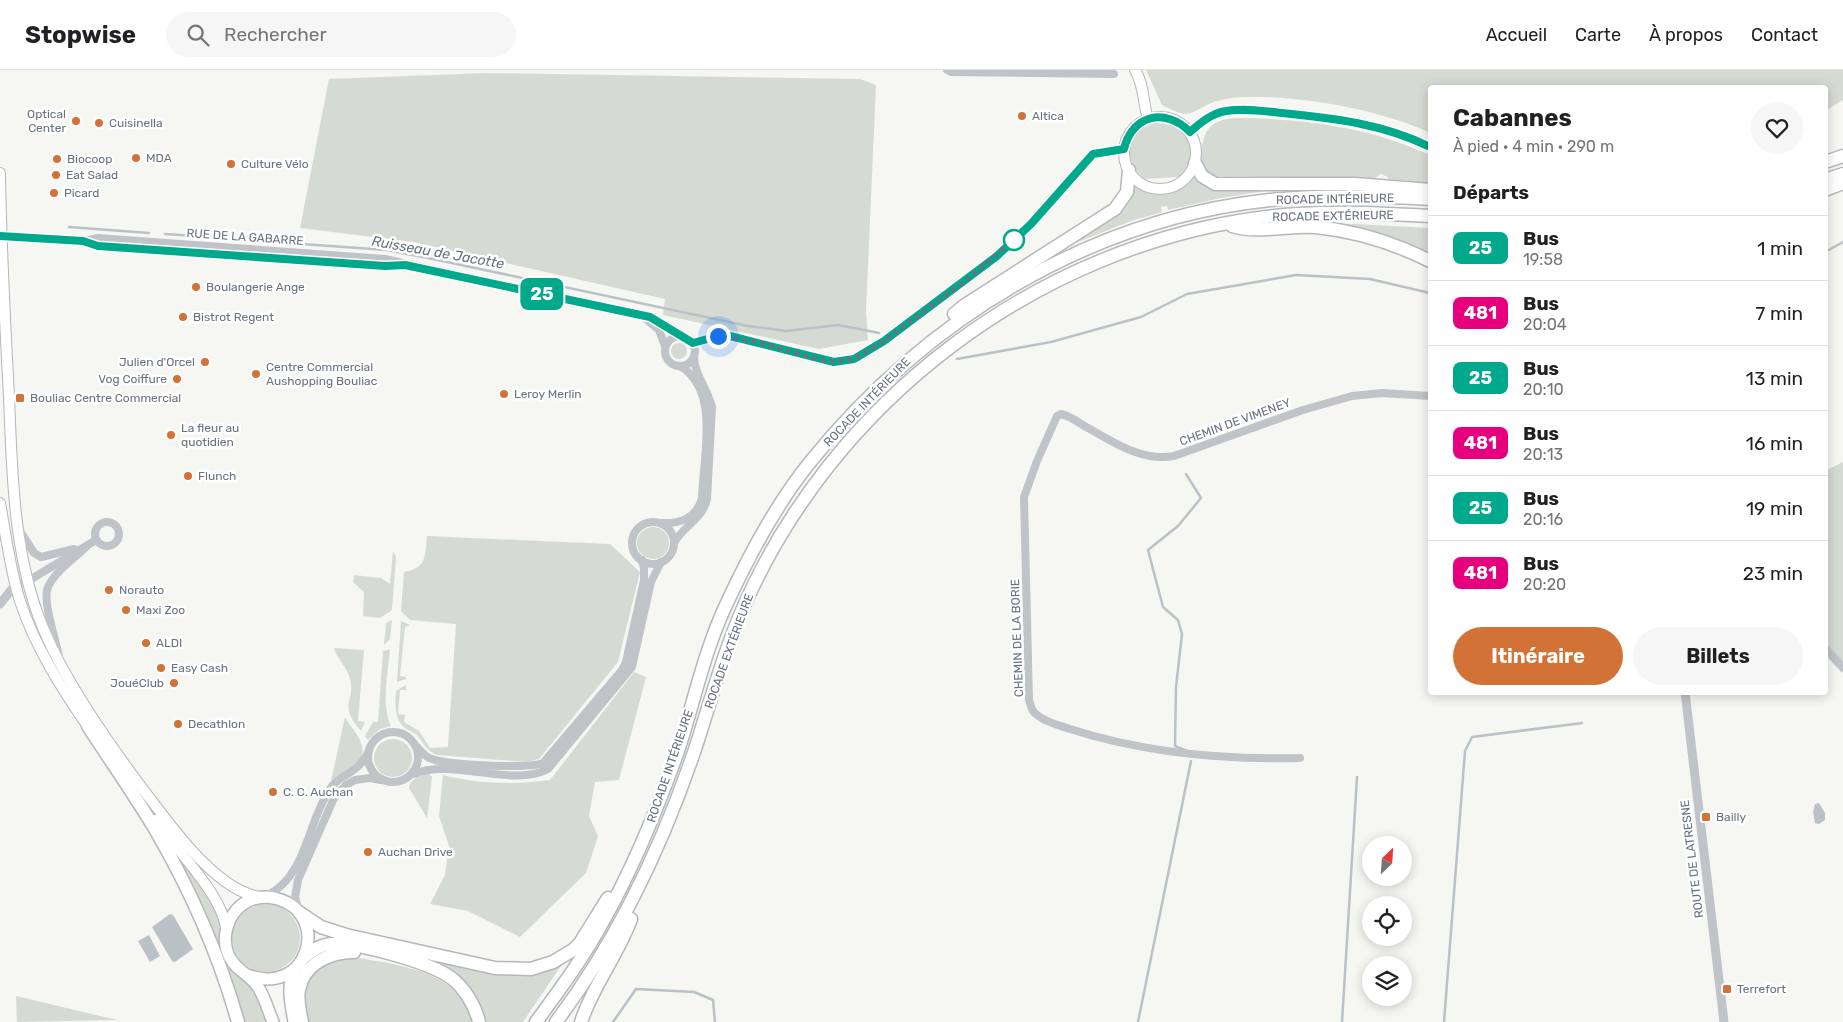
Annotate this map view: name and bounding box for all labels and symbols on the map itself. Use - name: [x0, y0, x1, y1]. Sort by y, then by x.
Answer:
- place label: Optical Center: [27, 107, 66, 135]
- place label: Altica: [1032, 109, 1064, 123]
- marker: Altica: [1016, 110, 1028, 122]
- marker: Optical Center: [70, 115, 82, 127]
- place label: Cuisinella: [109, 116, 163, 130]
- marker: Cuisinella: [93, 117, 105, 129]
- place label: MDA: [146, 151, 172, 165]
- place label: Biocoop: [67, 152, 112, 166]
- marker: MDA: [130, 152, 142, 164]
- marker: Biocoop: [51, 153, 63, 165]
- place label: Culture Vélo: [241, 157, 309, 171]
- marker: Culture Vélo: [225, 158, 237, 170]
- place label: Eat Salad: [66, 168, 118, 182]
- marker: Eat Salad: [50, 169, 62, 181]
- place label: Picard: [64, 186, 99, 200]
- marker: Picard: [48, 187, 60, 199]
- street label: ROCADE INTÉRIEURE: [1276, 191, 1394, 207]
- street label: ROCADE EXTÉRIEURE: [1272, 208, 1394, 224]
- street label: RUE DE LA GABARRE: [186, 226, 304, 248]
- unlabelled marker: [1003, 229, 1025, 251]
- water label: Ruisseau de Jacotte: [370, 232, 506, 273]
- line badge: 25: [520, 278, 564, 310]
- place label: Boulangerie Ange: [206, 280, 305, 294]
- marker: Boulangerie Ange: [190, 281, 202, 293]
- place label: Bistrot Regent: [193, 310, 274, 324]
- marker: Bistrot Regent: [177, 311, 189, 323]
- your location: [706, 324, 731, 349]
- place label: Julien d'Orcel: [119, 355, 195, 369]
- street label: ROCADE INTÉRIEURE: [821, 355, 913, 449]
- marker: Julien d'Orcel: [199, 356, 211, 368]
- place label: Centre Commercial Aushopping Bouliac: [266, 360, 378, 388]
- marker: Centre Commercial Aushopping Bouliac: [250, 368, 262, 380]
- place label: Vog Coiffure: [98, 372, 167, 386]
- marker: Vog Coiffure: [171, 373, 183, 385]
- place label: Leroy Merlin: [514, 387, 582, 401]
- marker: Leroy Merlin: [498, 388, 510, 400]
- place label: Bouliac Centre Commercial: [30, 391, 181, 405]
- marker: Bouliac Centre Commercial: [14, 392, 26, 404]
- street label: CHEMIN DE VIMENEY: [1177, 395, 1293, 449]
- place label: La fleur au quotidien: [181, 421, 239, 449]
- marker: La fleur au quotidien: [165, 429, 177, 441]
- place label: Flunch: [198, 469, 236, 483]
- marker: Flunch: [182, 470, 194, 482]
- street label: CHEMIN DE LA BORIE: [1008, 579, 1026, 697]
- place label: Norauto: [119, 583, 164, 597]
- marker: Norauto: [103, 584, 115, 596]
- street label: ROCADE EXTÉRIEURE: [702, 592, 756, 710]
- place label: Maxi Zoo: [136, 603, 185, 617]
- marker: Maxi Zoo: [120, 604, 132, 616]
- place label: ALDI: [156, 636, 182, 650]
- marker: ALDI: [140, 637, 152, 649]
- place label: Easy Cash: [171, 661, 228, 675]
- marker: Easy Cash: [155, 662, 167, 674]
- place label: JouéClub: [110, 676, 164, 690]
- marker: JouéClub: [168, 677, 180, 689]
- street label: ROCADE INTÉRIEURE: [644, 708, 696, 824]
- place label: Decathlon: [188, 717, 245, 731]
- marker: Decathlon: [172, 718, 184, 730]
- place label: C. C. Auchan: [283, 785, 353, 799]
- marker: C. C. Auchan: [267, 786, 279, 798]
- street label: ROUTE DE LATRESNE: [1678, 799, 1706, 919]
- place label: Bailly: [1716, 810, 1746, 824]
- marker: Bailly: [1700, 811, 1712, 823]
- north arrow: [1362, 836, 1412, 886]
- place label: Auchan Drive: [378, 845, 453, 859]
- marker: Auchan Drive: [362, 846, 374, 858]
- place label: Terrefort: [1737, 982, 1786, 996]
- marker: Terrefort: [1721, 983, 1733, 995]

